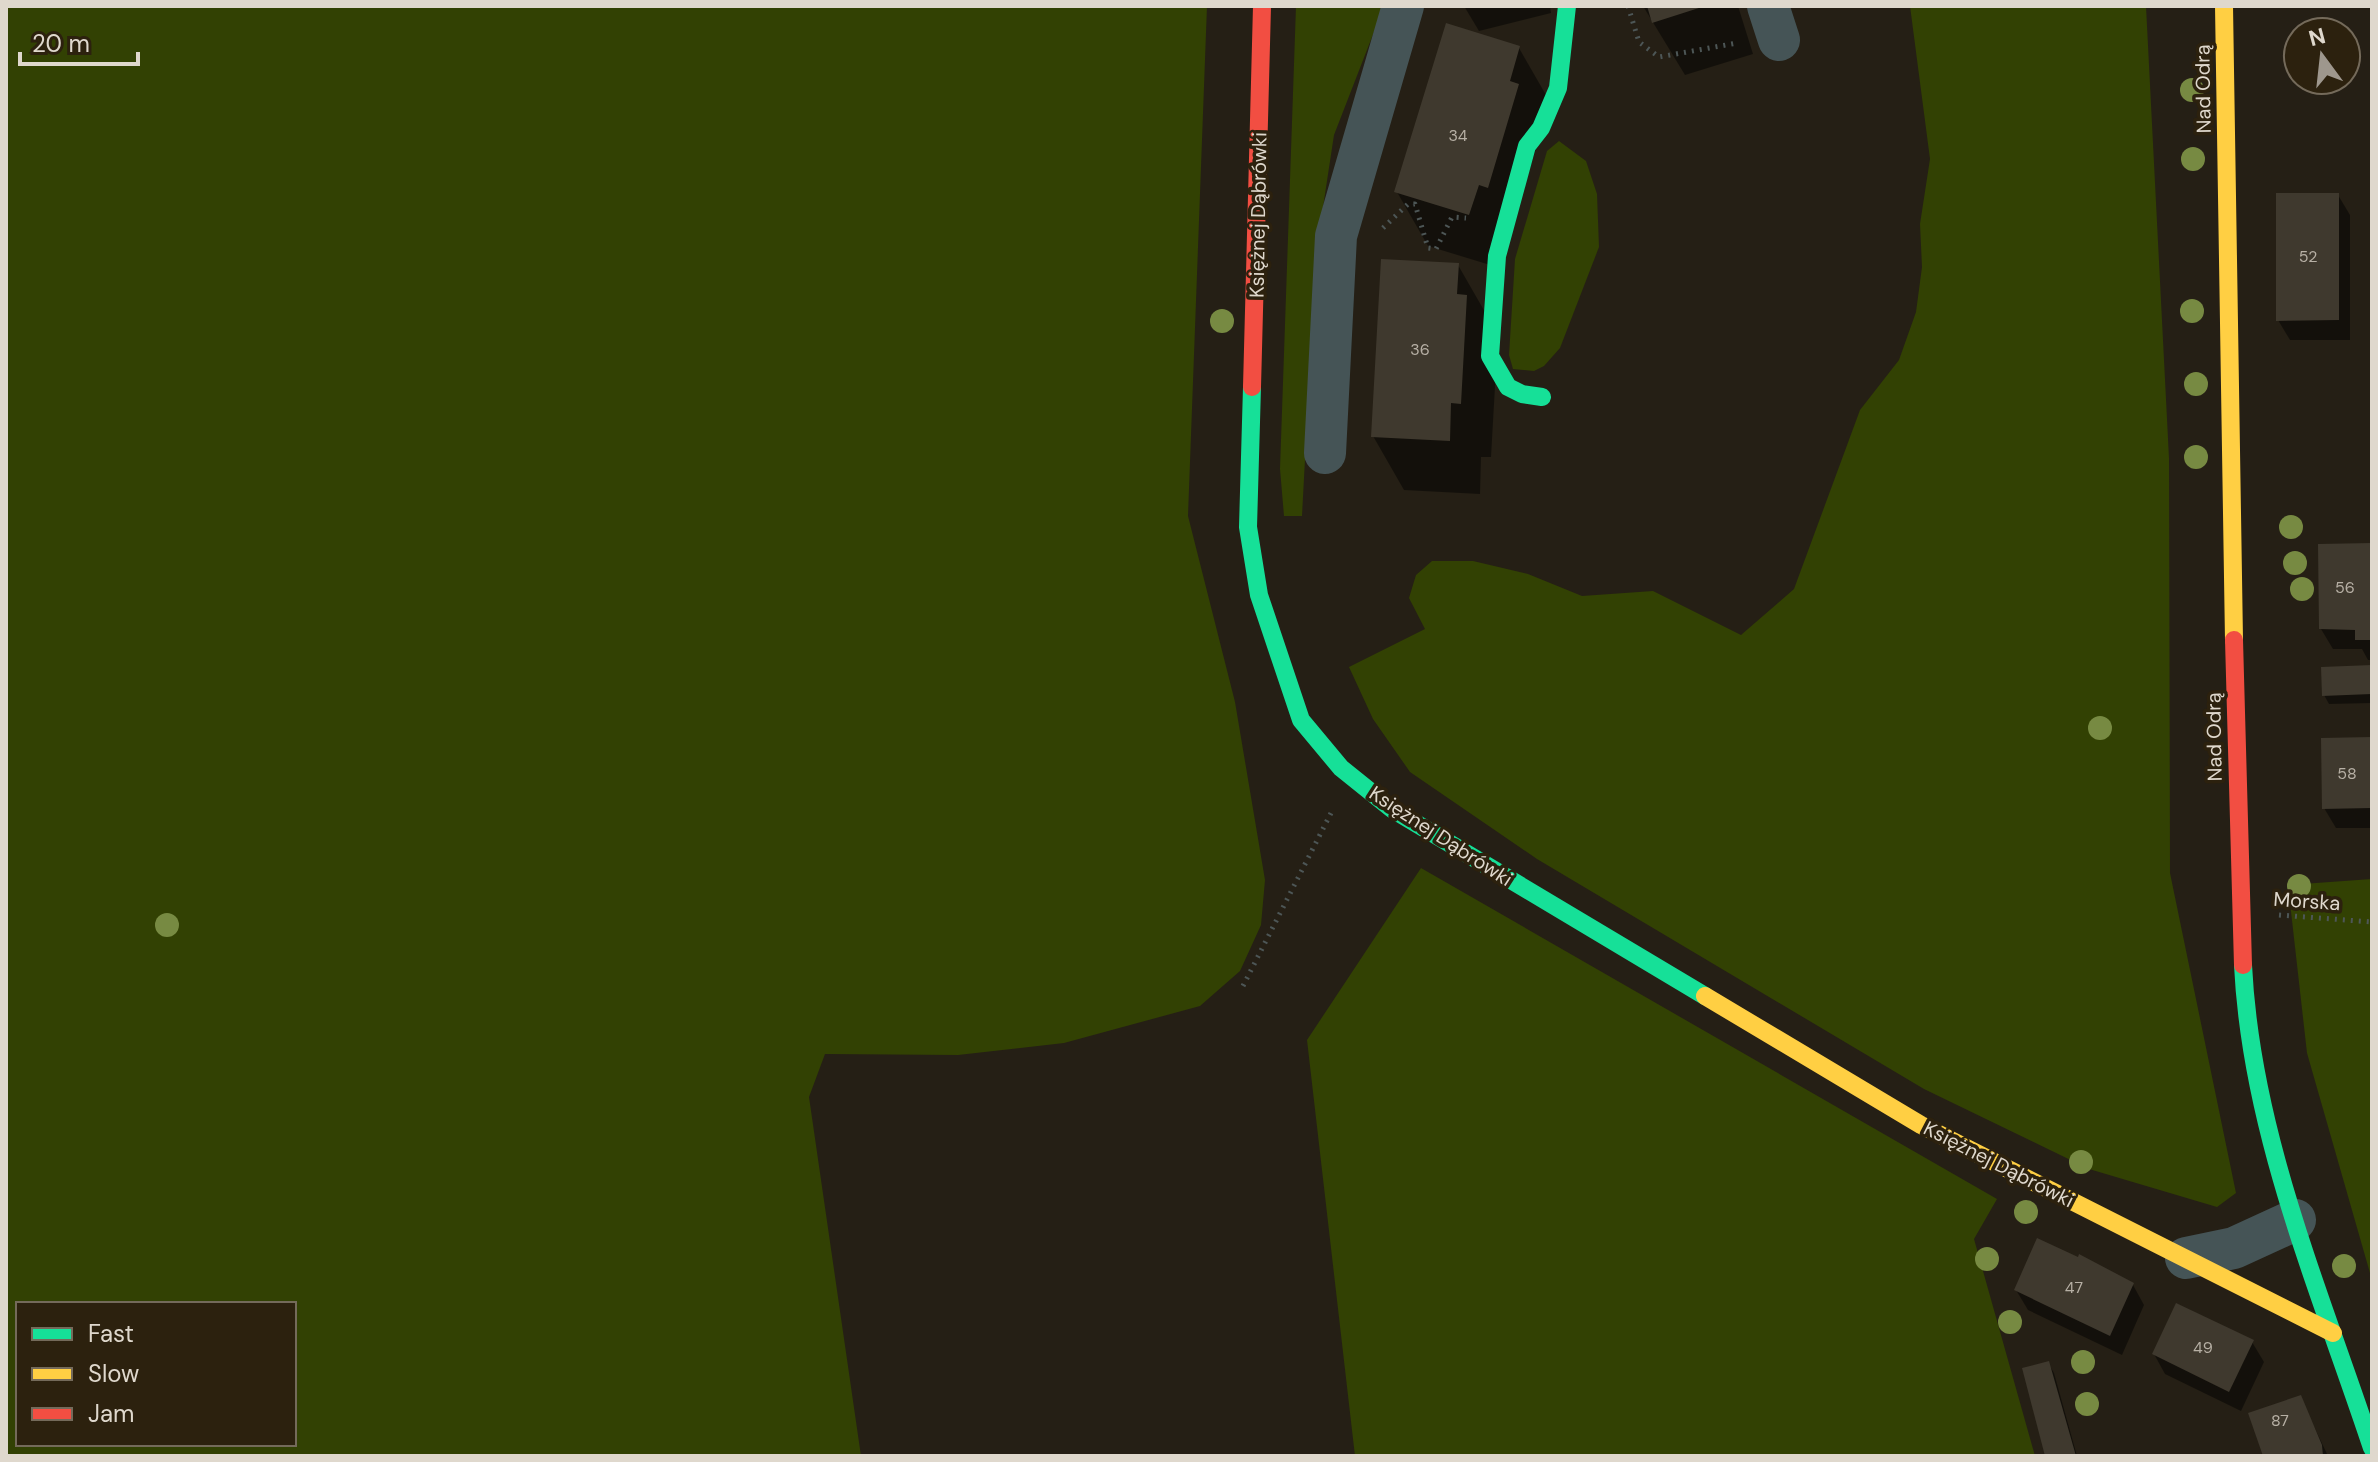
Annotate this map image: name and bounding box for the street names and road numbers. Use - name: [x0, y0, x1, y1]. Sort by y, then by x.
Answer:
- street label: Nad Odrą: [2189, 44, 2217, 134]
- street label: Księżnej Dąbrówki: [1244, 132, 1272, 298]
- street label: Nad Odrą: [2200, 692, 2228, 782]
- street label: Księżnej Dąbrówki: [1364, 780, 1518, 892]
- street label: Morska: [2273, 886, 2341, 916]
- street label: Księżnej Dąbrówki: [1919, 1115, 2079, 1213]

